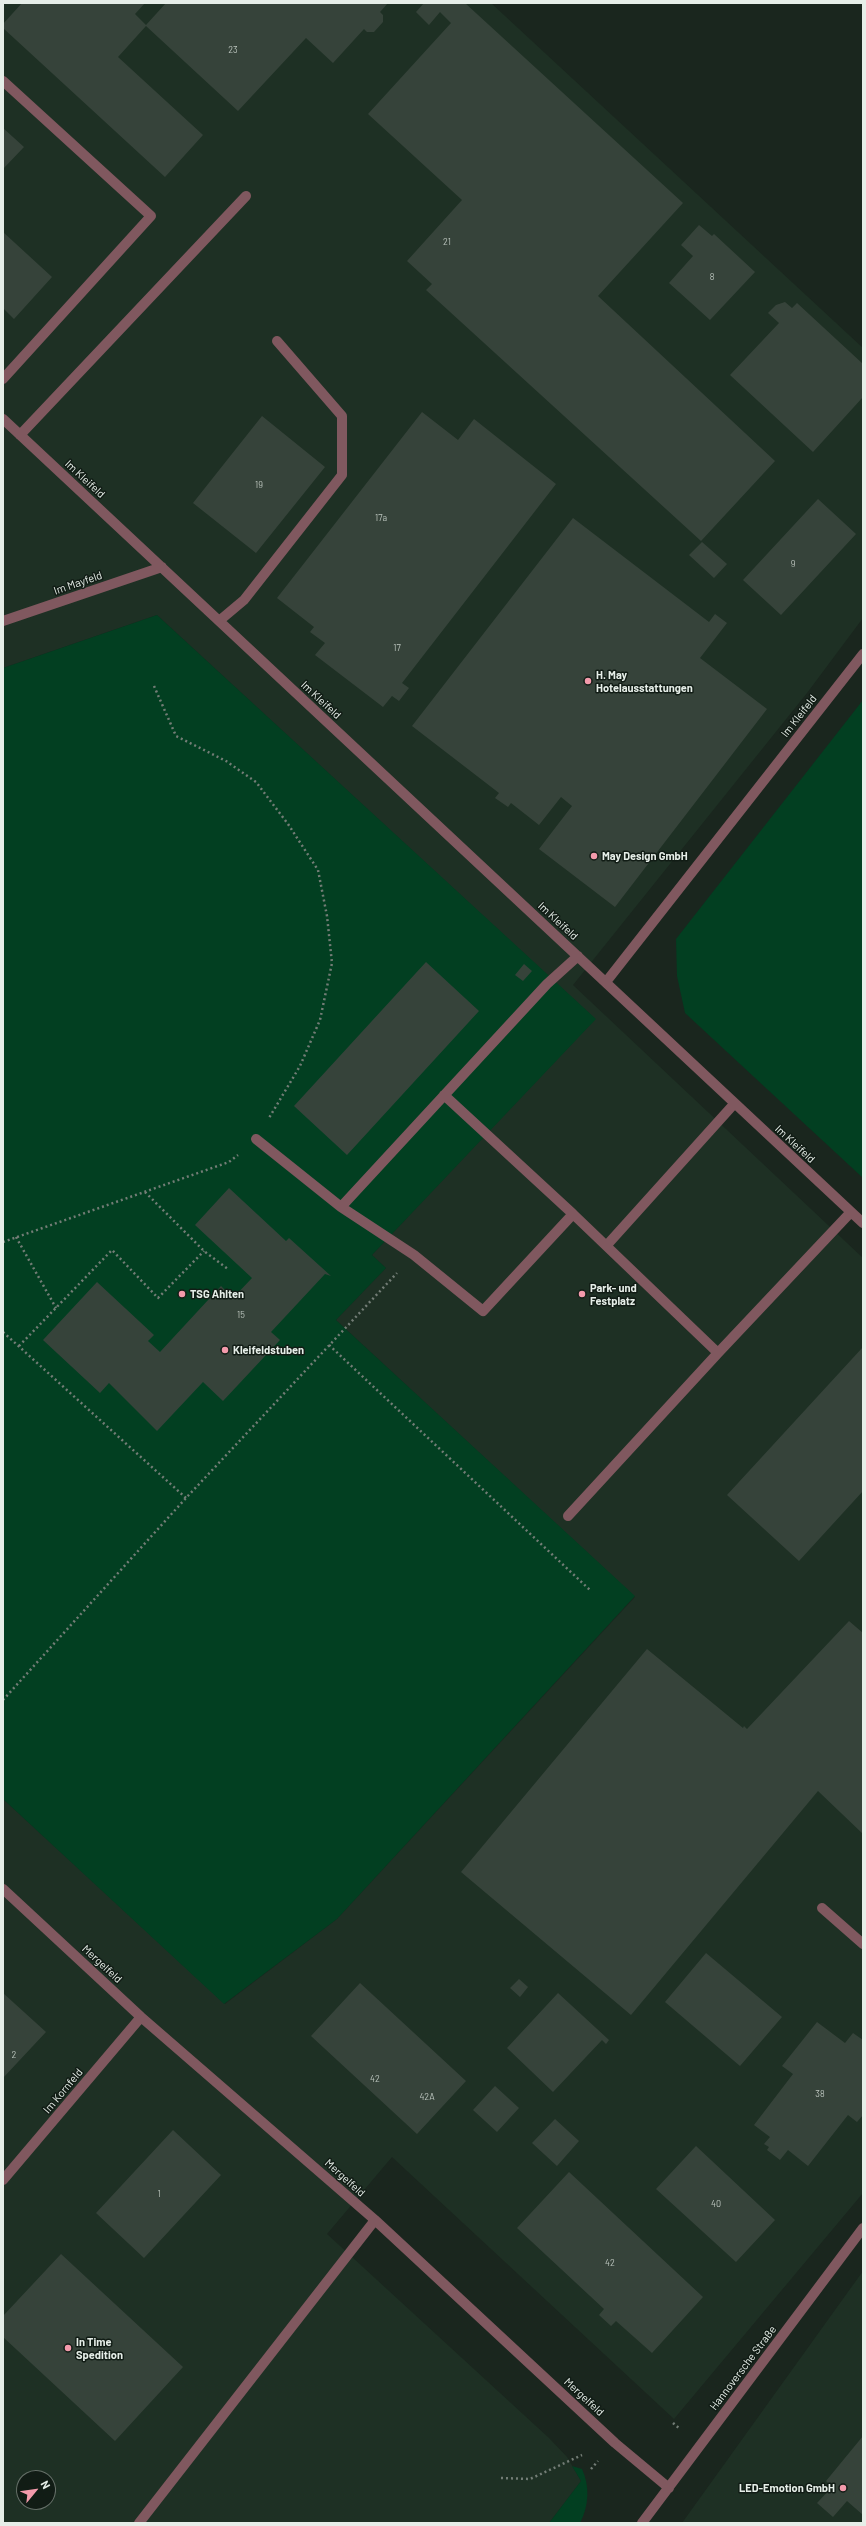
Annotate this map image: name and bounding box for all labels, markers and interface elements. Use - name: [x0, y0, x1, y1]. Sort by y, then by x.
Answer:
- house number: 23: [228, 45, 238, 55]
- house number: 21: [443, 237, 451, 247]
- house number: 8: [710, 272, 714, 282]
- street label: Im Kleifeld: [62, 457, 108, 501]
- house number: 19: [255, 480, 263, 490]
- house number: 17a: [375, 513, 387, 523]
- house number: 9: [791, 559, 795, 569]
- street label: Im Mayfeld: [52, 569, 104, 597]
- house number: 17: [393, 643, 401, 653]
- place label: H. May Hotelausstattungen: [596, 668, 693, 694]
- marker: H. May Hotelausstattungen: [583, 676, 593, 686]
- street label: Im Kleifeld: [298, 678, 344, 722]
- street label: Im Kleifeld: [778, 692, 820, 740]
- place label: May Design GmbH: [602, 849, 688, 863]
- marker: May Design GmbH: [589, 851, 599, 861]
- street label: Im Kleifeld: [535, 899, 581, 943]
- street label: Im Kleifeld: [772, 1122, 818, 1166]
- place label: Park- und Festplatz: [590, 1281, 637, 1307]
- place label: TSG Ahlten: [190, 1287, 244, 1301]
- marker: TSG Ahlten: [177, 1289, 187, 1299]
- marker: Park- und Festplatz: [577, 1289, 587, 1299]
- house number: 15: [237, 1310, 245, 1320]
- place label: Kleifeldstuben: [233, 1343, 304, 1357]
- marker: Kleifeldstuben: [220, 1345, 230, 1355]
- street label: Mergelfeld: [79, 1942, 125, 1986]
- house number: 2: [12, 2050, 16, 2060]
- street label: Im Kornfeld: [40, 2066, 86, 2116]
- house number: 42: [370, 2074, 380, 2084]
- house number: 38: [815, 2089, 825, 2099]
- house number: 42A: [419, 2092, 435, 2102]
- street label: Mergelfeld: [322, 2156, 368, 2200]
- house number: 1: [157, 2189, 161, 2199]
- house number: 40: [711, 2199, 721, 2209]
- house number: 42: [605, 2258, 615, 2268]
- street label: Hannoversche Straße: [707, 2323, 779, 2413]
- place label: In Time Spedition: [76, 2335, 123, 2361]
- marker: In Time Spedition: [63, 2343, 73, 2353]
- street label: Mergelfeld: [561, 2375, 607, 2419]
- north arrow: [16, 2470, 56, 2510]
- text: N: [39, 2478, 54, 2491]
- place label: LED-Emotion GmbH: [739, 2481, 835, 2495]
- marker: LED-Emotion GmbH: [838, 2483, 848, 2493]

